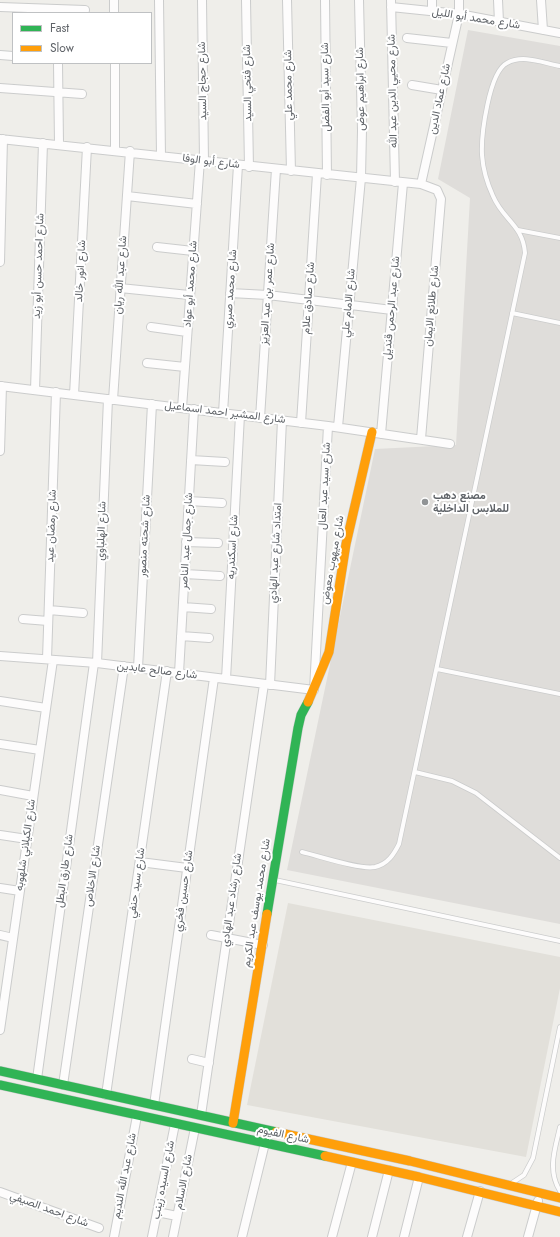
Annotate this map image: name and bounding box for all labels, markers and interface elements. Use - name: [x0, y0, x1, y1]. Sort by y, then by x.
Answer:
- street label: شارع محمد أبو الليل: [431, 6, 521, 32]
- legend: [12, 12, 152, 64]
- text: Fast: [50, 19, 69, 37]
- street label: شارع محيي الدين عبد الله: [385, 34, 401, 148]
- text: Slow: [50, 39, 74, 57]
- street label: شارع حجاج السيد: [196, 42, 210, 120]
- street label: شارع سيد أبو الفضل: [319, 42, 333, 132]
- street label: شارع فتحي السيد: [241, 44, 255, 122]
- street label: شارع ابراهيم عوض: [354, 47, 368, 131]
- street label: شارع محمد علي: [282, 50, 296, 120]
- street label: شارع عماد الدين: [426, 62, 454, 136]
- street label: شارع أبو الوفا: [181, 152, 241, 172]
- street label: شارع احمد حسن أبو زيد: [31, 213, 47, 319]
- street label: شارع عبد الله ريان: [112, 235, 130, 315]
- street label: شارع انور خالد: [73, 240, 89, 302]
- street label: شارع محمد أبو عواد: [181, 240, 201, 328]
- street label: شارع عمر بن عبد العزيز: [258, 242, 278, 346]
- street label: شارع محمد صبري: [222, 249, 240, 329]
- street label: شارع عبد الرحمن قنديل: [381, 256, 403, 360]
- street label: شارع صادق علام: [300, 261, 318, 335]
- street label: شارع طلائع الايمان: [422, 265, 442, 347]
- street label: شارع الامام علي: [339, 268, 359, 338]
- street label: شارع المشير احمد اسماعيل: [164, 399, 286, 427]
- street label: شارع سيد عبد العال: [316, 442, 334, 530]
- street label: شارع رمضان عيد: [44, 489, 60, 563]
- place label: مصنع دهب للملابس الداخلية: [433, 489, 509, 515]
- street label: شارع جمال عبد الناصر: [178, 492, 196, 590]
- street label: شارع شحته منصور: [136, 494, 154, 578]
- marker: مصنع دهب للملابس الداخلية: [420, 497, 430, 507]
- street label: شارع الهلباوي: [94, 501, 110, 561]
- street label: امتداد شارع عبد الهادي: [267, 502, 285, 604]
- street label: شارع اسكندريه: [225, 514, 241, 580]
- street label: شارع ميهوب معوض: [319, 515, 347, 605]
- street label: شارع صالح عابدين: [116, 660, 198, 682]
- street label: شارع الكيلاني شلهوبه: [13, 798, 39, 892]
- street label: شارع طارق البطل: [53, 833, 77, 909]
- street label: شارع محمد يوسف عبد الكريم: [240, 838, 274, 968]
- street label: شارع الاخلاص: [82, 844, 104, 908]
- street label: شارع سيد حنفي: [126, 847, 148, 919]
- street label: شارع حسين فخري: [172, 849, 196, 933]
- street label: شارع رشاد عبد الهادي: [219, 852, 245, 948]
- street label: شارع الفيوم: [256, 1123, 310, 1147]
- street label: شارع عبد الله النديم: [110, 1132, 140, 1220]
- street label: شارع السيده زينب: [150, 1140, 178, 1220]
- street label: شارع الاسلام: [172, 1153, 196, 1211]
- street label: شارع احمد الصيفي: [8, 1190, 90, 1230]

